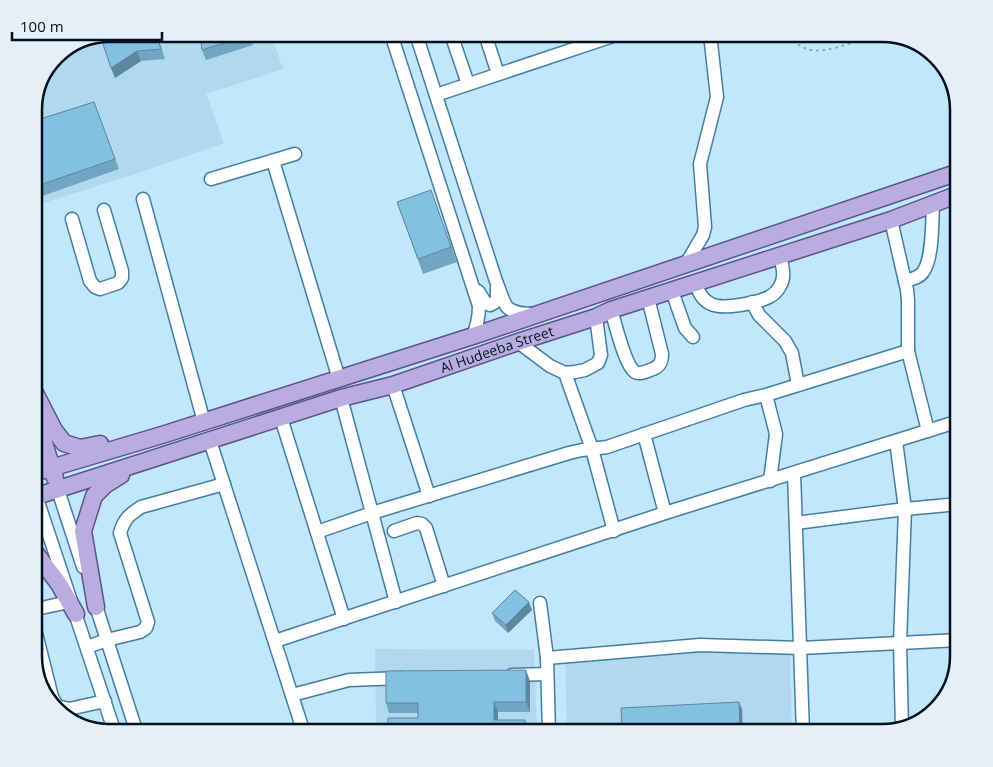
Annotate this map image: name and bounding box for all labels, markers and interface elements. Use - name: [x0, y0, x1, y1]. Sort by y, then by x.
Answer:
- scale bar: [12, 10, 162, 42]
- text: 100 m: [20, 16, 64, 36]
- street label: Al Hudeeba Street: [438, 321, 556, 377]

